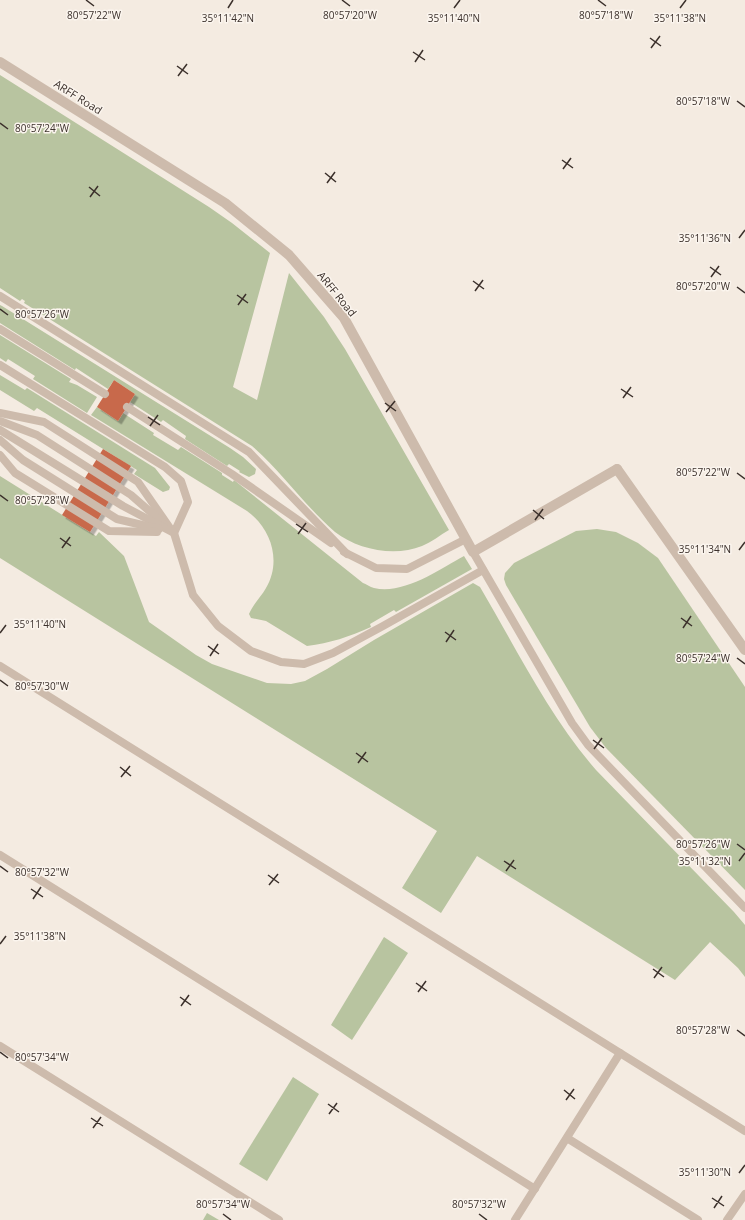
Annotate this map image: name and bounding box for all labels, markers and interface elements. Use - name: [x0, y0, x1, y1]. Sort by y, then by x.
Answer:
- text: 80°57'22"W: [67, 8, 122, 22]
- text: 80°57'20"W: [323, 8, 378, 22]
- text: 80°57'18"W: [579, 8, 634, 22]
- text: 35°11'42"N: [202, 11, 254, 25]
- text: 35°11'40"N: [428, 11, 480, 25]
- text: 35°11'38"N: [654, 11, 706, 25]
- street label: ARFF Road: [51, 76, 105, 117]
- text: 80°57'18"W: [676, 94, 731, 108]
- text: 80°57'24"W: [15, 121, 70, 135]
- text: 35°11'36"N: [679, 231, 731, 245]
- street label: ARFF Road: [314, 268, 360, 319]
- text: 80°57'20"W: [676, 279, 731, 293]
- text: 80°57'26"W: [15, 307, 70, 321]
- text: 80°57'22"W: [676, 465, 731, 479]
- text: 80°57'28"W: [15, 493, 70, 507]
- text: 35°11'34"N: [679, 542, 731, 556]
- text: 35°11'40"N: [14, 617, 66, 631]
- text: 80°57'24"W: [676, 651, 731, 665]
- text: 80°57'30"W: [15, 679, 70, 693]
- text: 80°57'26"W: [676, 837, 731, 851]
- text: 35°11'32"N: [679, 854, 731, 868]
- text: 80°57'32"W: [15, 865, 70, 879]
- text: 35°11'38"N: [14, 929, 66, 943]
- text: 80°57'28"W: [676, 1023, 731, 1037]
- text: 80°57'34"W: [15, 1050, 70, 1064]
- text: 35°11'30"N: [679, 1165, 731, 1179]
- text: 80°57'34"W: [196, 1197, 251, 1211]
- text: 80°57'32"W: [452, 1197, 507, 1211]

